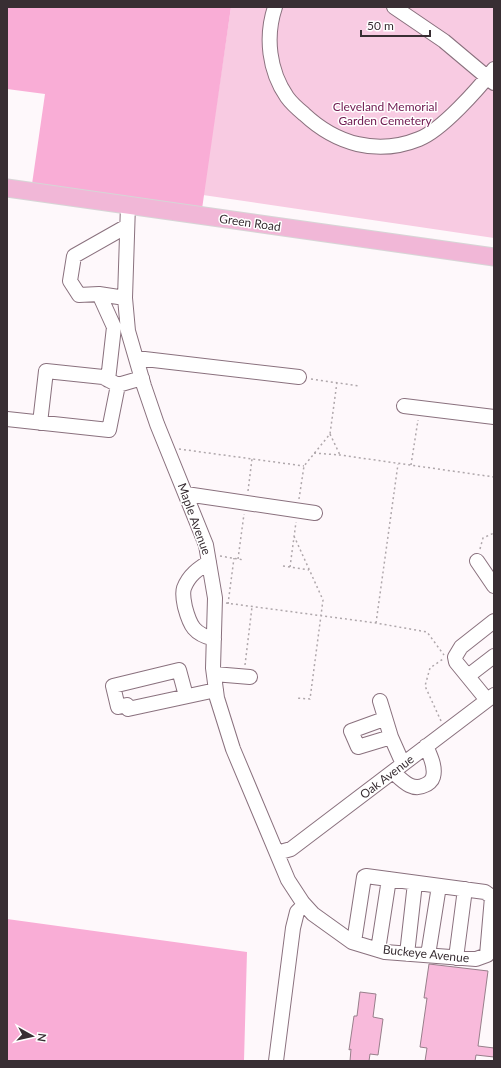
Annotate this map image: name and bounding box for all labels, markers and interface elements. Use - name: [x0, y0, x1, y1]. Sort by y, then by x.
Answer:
- scale bar: [361, 12, 430, 38]
- text: 50 m: [367, 18, 394, 33]
- park label: Cleveland Memorial Garden Cemetery: [333, 99, 437, 128]
- street label: Green Road: [218, 211, 282, 234]
- street label: Maple Avenue: [175, 481, 214, 557]
- street label: Oak Avenue: [357, 751, 417, 802]
- street label: Buckeye Avenue: [382, 942, 470, 965]
- north arrow: [12, 1016, 52, 1056]
- text: N: [35, 1032, 49, 1043]

